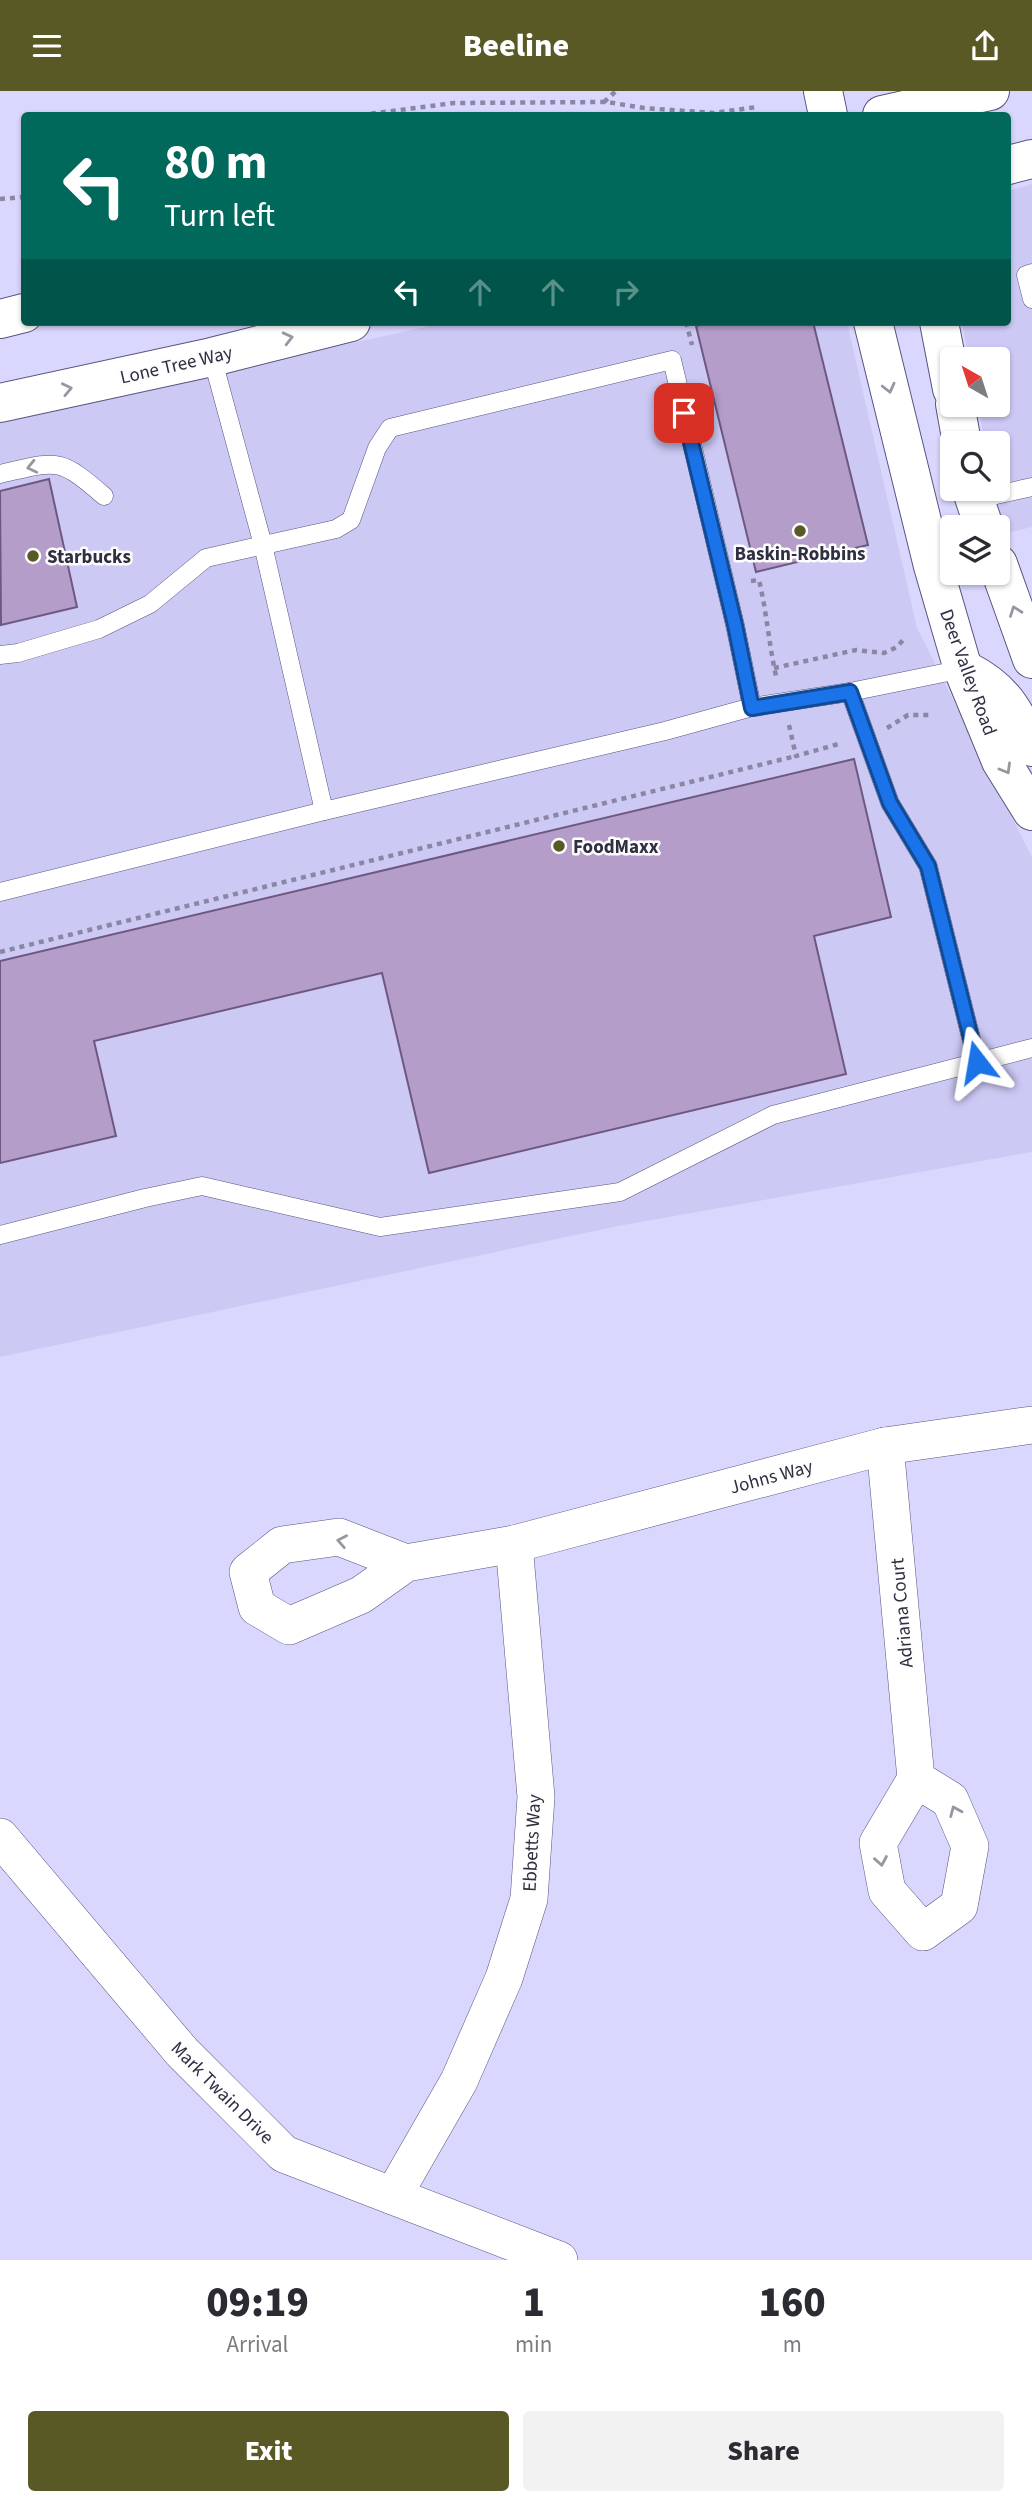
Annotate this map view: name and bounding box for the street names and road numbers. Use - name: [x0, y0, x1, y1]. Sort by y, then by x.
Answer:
- street label: Lone Tree Way: [118, 339, 235, 391]
- street label: Deer Valley Road: [932, 606, 1003, 739]
- street label: Johns Way: [727, 1453, 816, 1501]
- street label: Adriana Court: [884, 1556, 921, 1669]
- street label: Ebbetts Way: [516, 1794, 549, 1892]
- street label: Mark Twain Drive: [164, 2035, 280, 2151]

